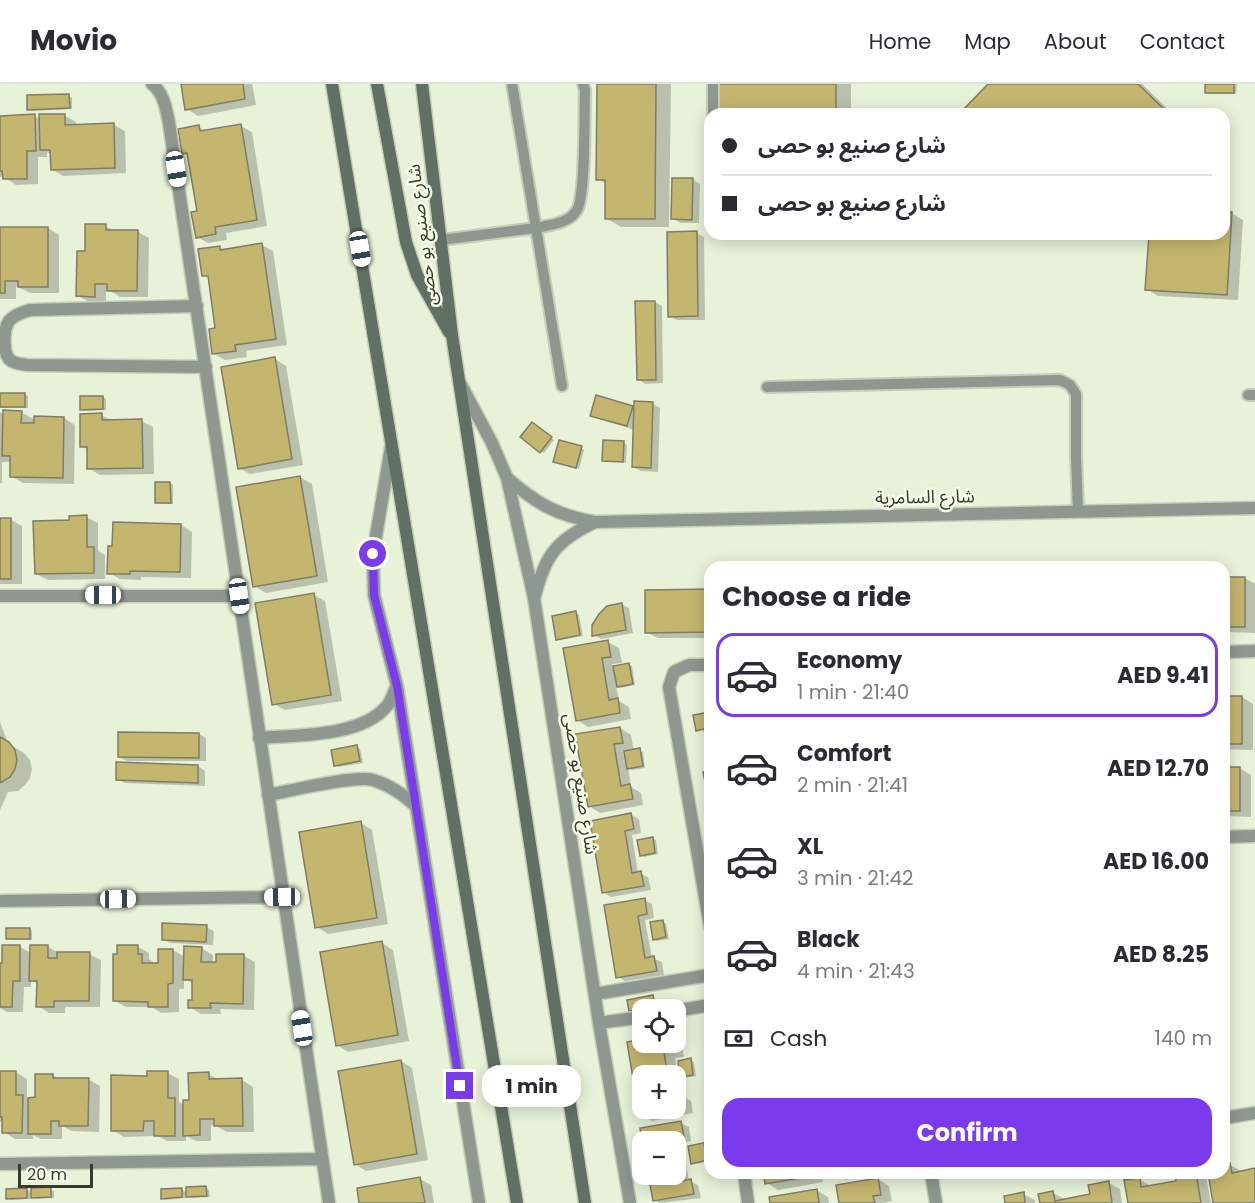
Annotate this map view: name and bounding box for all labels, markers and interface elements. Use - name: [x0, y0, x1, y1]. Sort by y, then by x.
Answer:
- text: Movio: [30, 21, 117, 60]
- text: Home: [869, 27, 931, 56]
- text: Map: [964, 27, 1011, 56]
- text: About: [1044, 27, 1107, 56]
- text: Contact: [1140, 27, 1225, 56]
- text: شارع صنيع بو حصى: [758, 130, 946, 161]
- car: [164, 150, 188, 188]
- street label: شارع صنيع بو حصى: [400, 163, 445, 307]
- text: شارع صنيع بو حصى: [758, 188, 946, 219]
- car: [348, 230, 372, 268]
- street label: شارع السامرية: [875, 483, 975, 512]
- route start: [359, 540, 386, 567]
- car: [228, 577, 250, 615]
- text: Choose a ride: [722, 578, 911, 615]
- car: [85, 586, 121, 604]
- text: Economy: [797, 645, 902, 676]
- icon: car: [725, 648, 779, 702]
- text: AED 9.41: [1117, 660, 1209, 691]
- text: 1 min · 21:40: [797, 678, 909, 706]
- street label: شارع صنيع بو حصى: [556, 712, 605, 857]
- text: Comfort: [797, 738, 891, 769]
- icon: car: [725, 741, 779, 795]
- text: AED 12.70: [1107, 753, 1209, 784]
- text: 2 min · 21:41: [797, 771, 908, 799]
- text: XL: [797, 831, 823, 862]
- icon: car: [725, 834, 779, 888]
- text: AED 16.00: [1103, 846, 1209, 877]
- text: 3 min · 21:42: [797, 864, 914, 892]
- car: [264, 888, 300, 906]
- car: [100, 890, 136, 908]
- text: Black: [797, 924, 860, 955]
- icon: car: [725, 927, 779, 981]
- text: AED 8.25: [1113, 939, 1209, 970]
- text: 4 min · 21:43: [797, 957, 915, 985]
- map controls: [632, 999, 686, 1185]
- button: locate: [632, 999, 686, 1053]
- car: [290, 1009, 314, 1047]
- icon: cash: [722, 1022, 755, 1055]
- text: Cash: [770, 1023, 827, 1054]
- text: 140 m: [1155, 1024, 1212, 1052]
- callout: 1 min: [481, 1065, 580, 1107]
- button: +: [632, 1065, 686, 1119]
- route end: [446, 1072, 473, 1099]
- text: 1 min: [505, 1072, 558, 1100]
- button: Confirm: [722, 1098, 1212, 1167]
- button: −: [632, 1131, 686, 1185]
- scale bar: [18, 1161, 93, 1188]
- text: 20 m: [27, 1163, 67, 1186]

